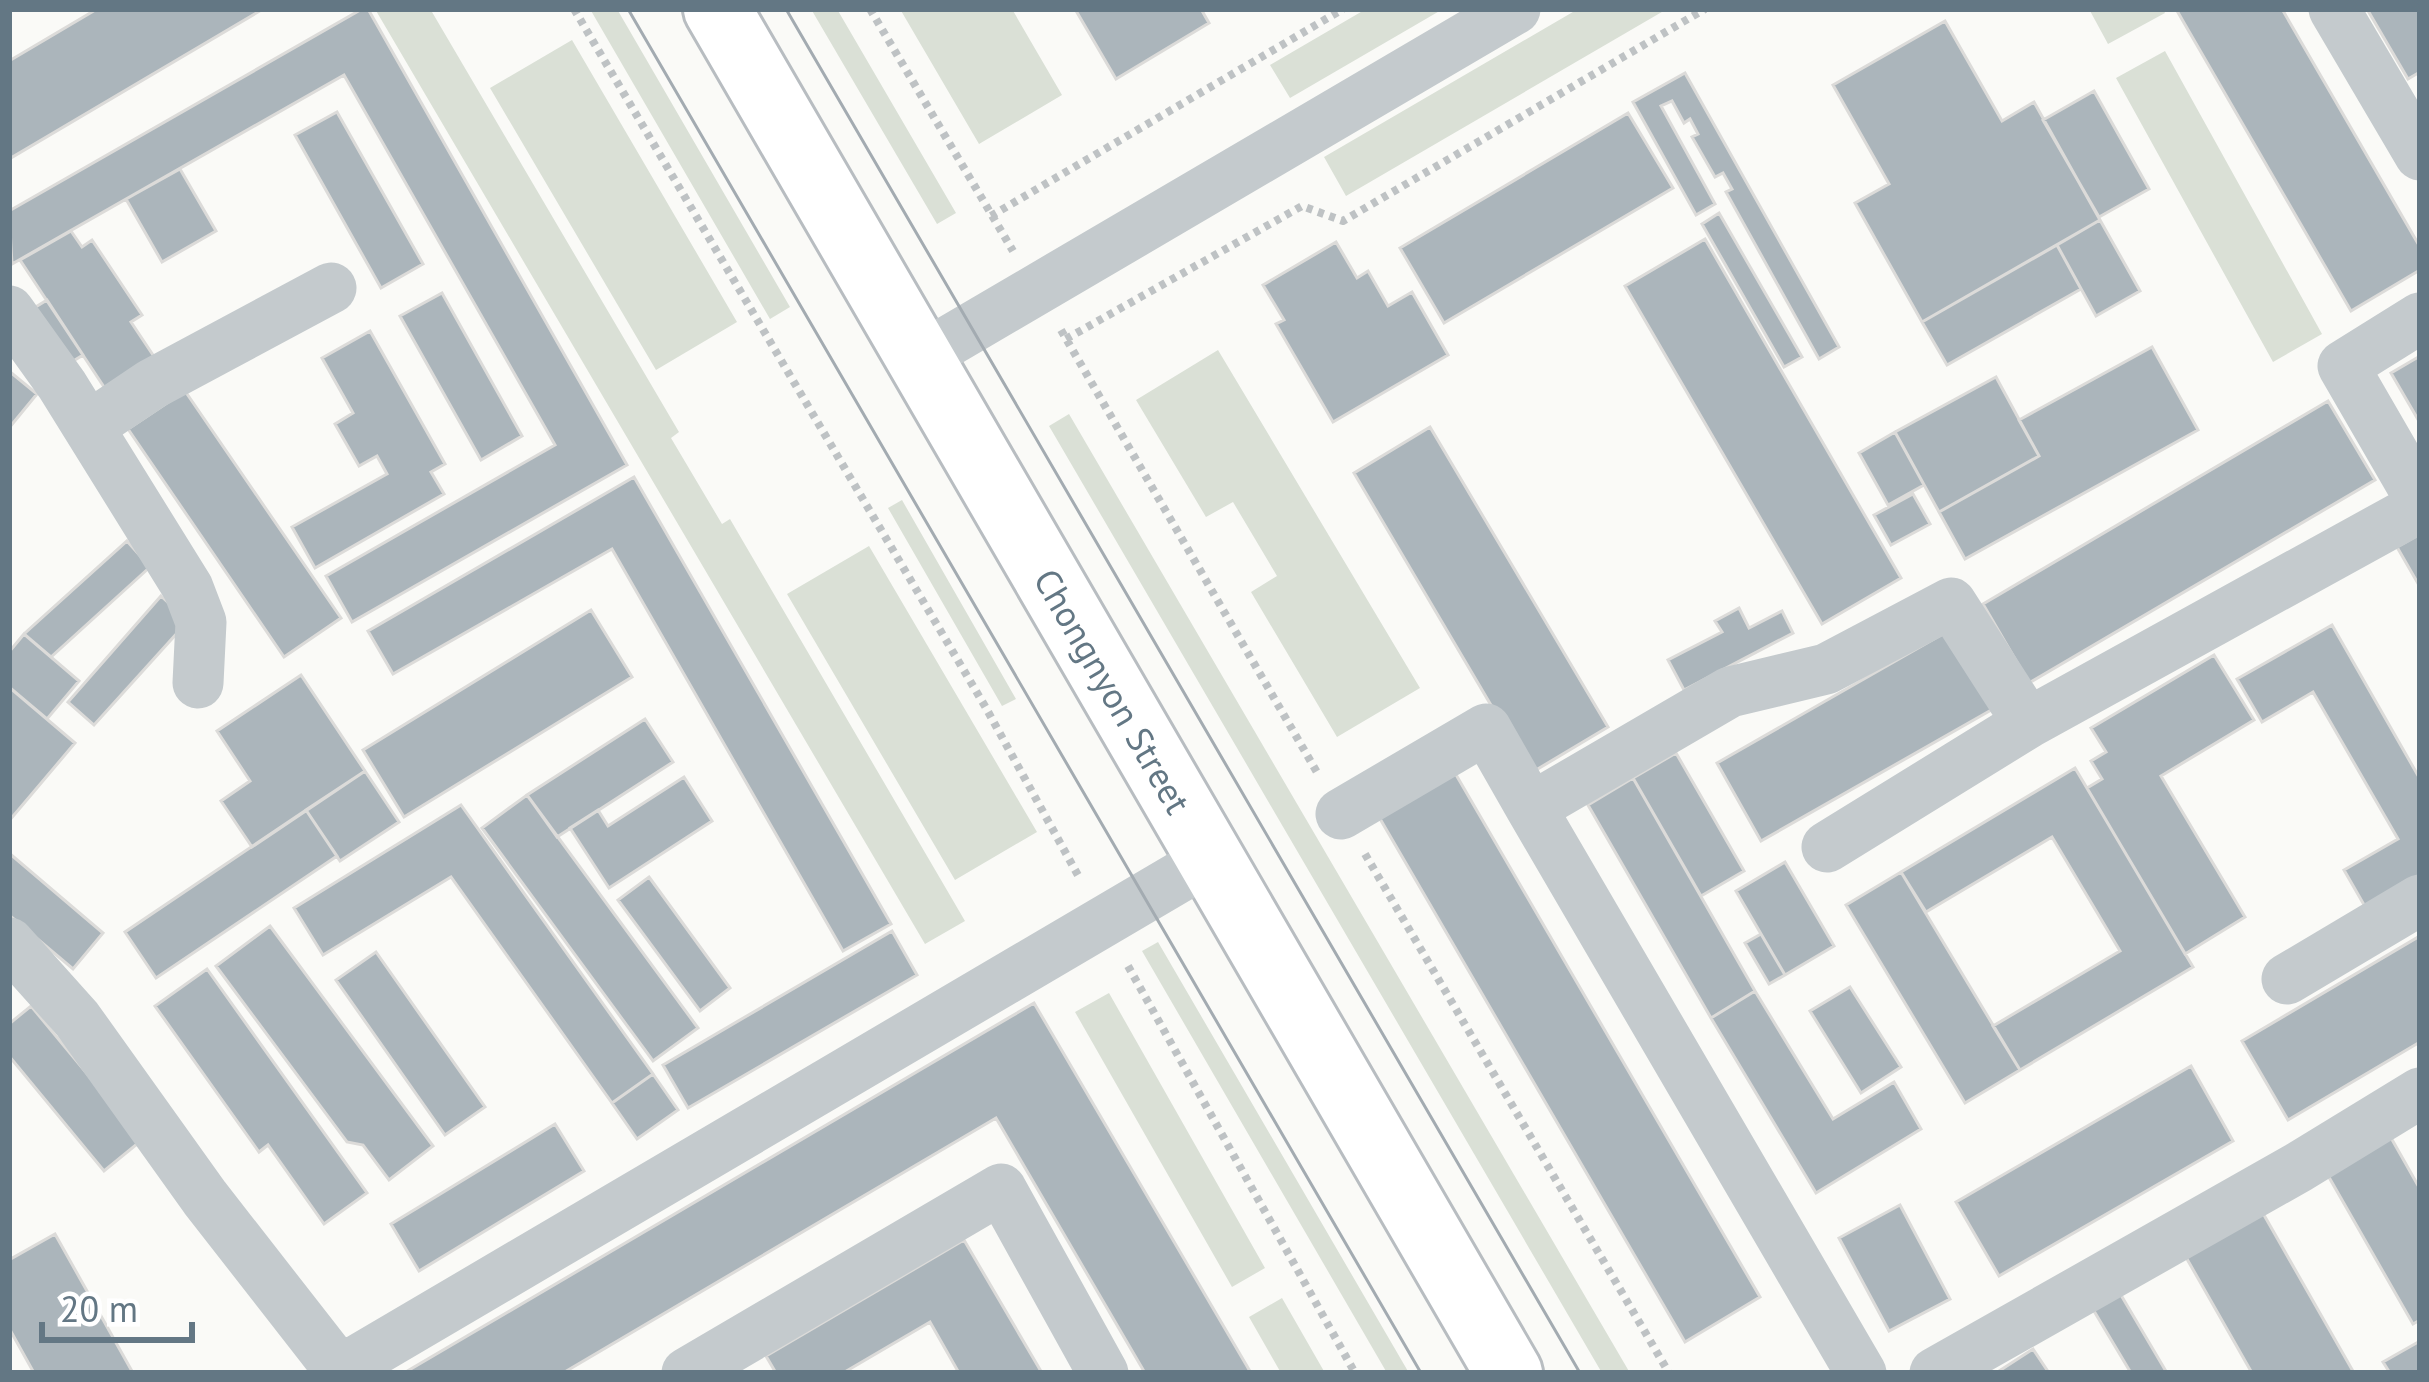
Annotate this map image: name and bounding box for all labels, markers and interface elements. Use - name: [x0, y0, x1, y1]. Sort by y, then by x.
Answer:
- street label: Chongnyon Street: [1024, 560, 1202, 822]
- scale bar: [42, 1268, 192, 1342]
- text: 20 m: [60, 1285, 138, 1332]

